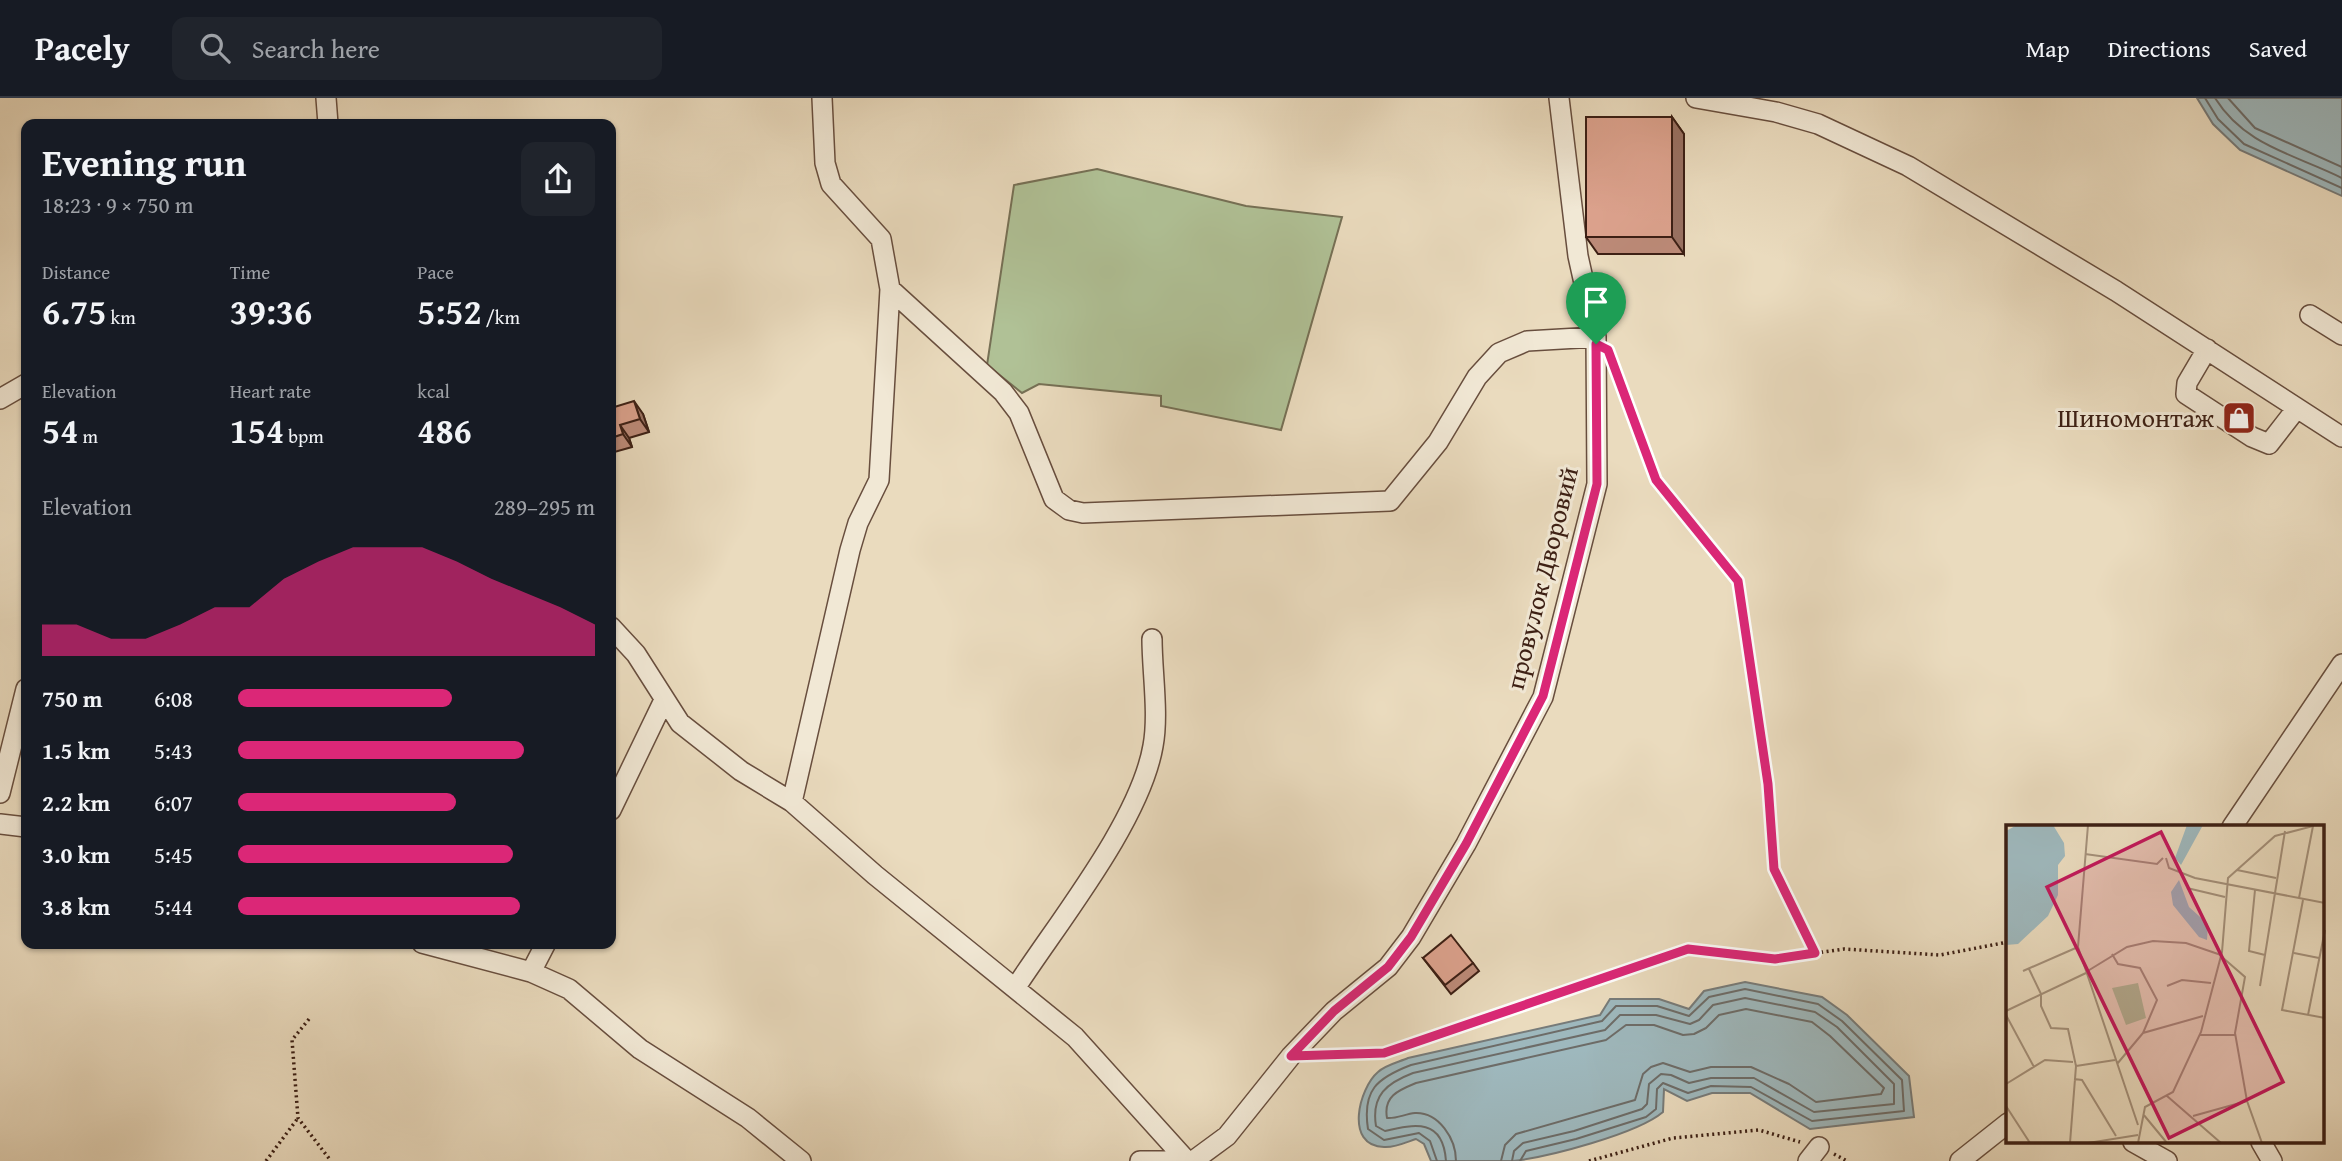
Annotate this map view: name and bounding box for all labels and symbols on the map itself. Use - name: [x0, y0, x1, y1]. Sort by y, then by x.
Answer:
- pin: [1566, 272, 1626, 344]
- place label: Шиномонтаж: [2058, 398, 2214, 437]
- shop icon: Шиномонтаж: [2220, 399, 2258, 437]
- street label: провулок Дворовий: [1495, 462, 1588, 693]
- inset map: [2006, 825, 2324, 1144]

